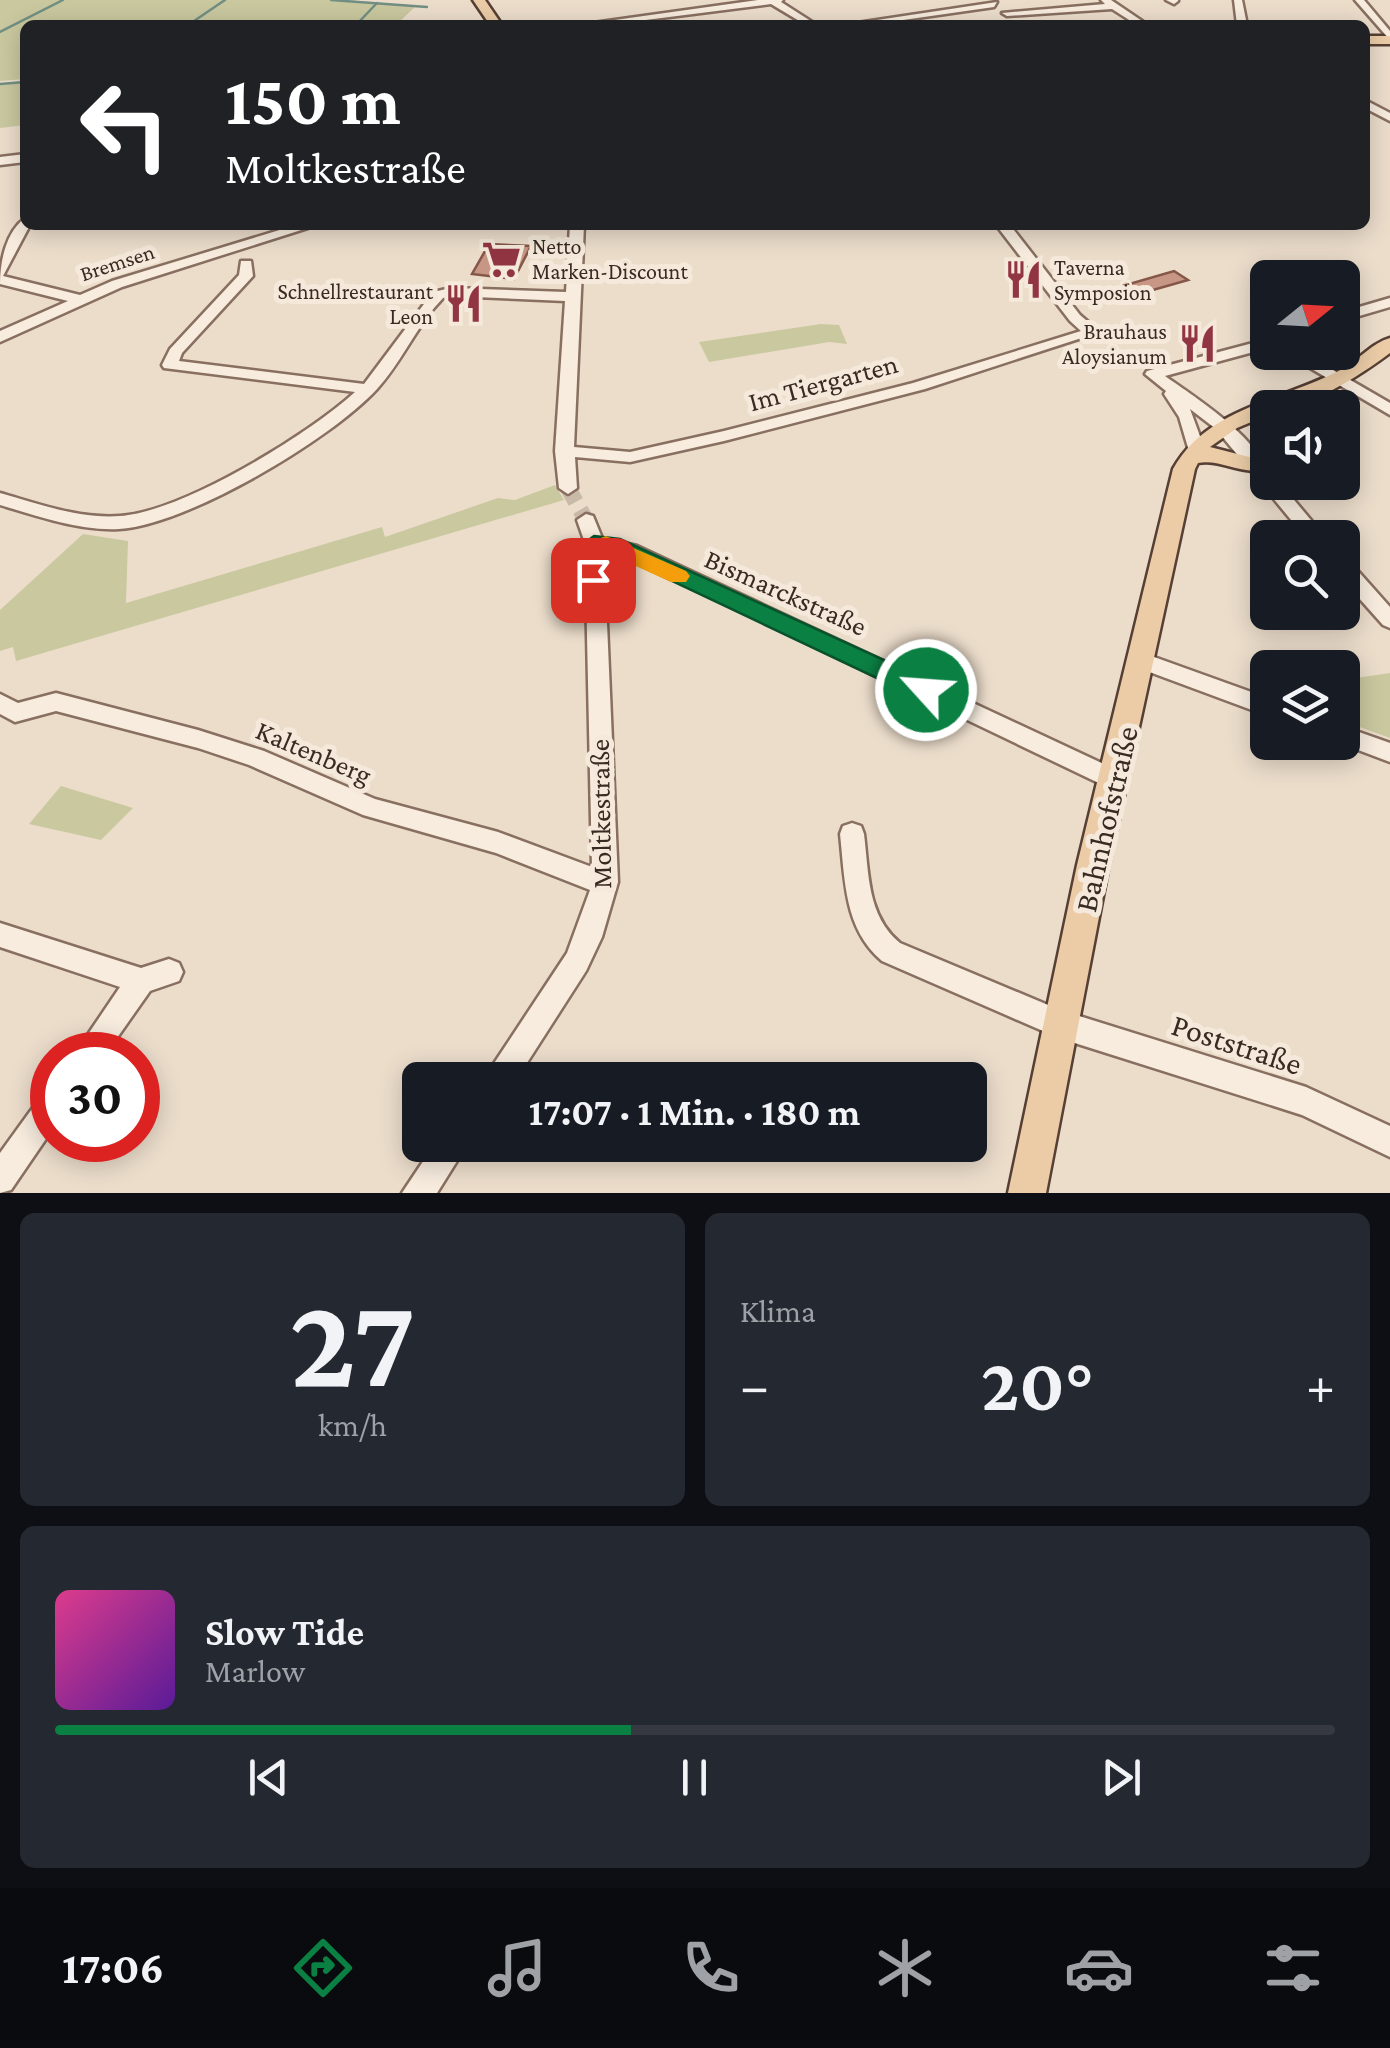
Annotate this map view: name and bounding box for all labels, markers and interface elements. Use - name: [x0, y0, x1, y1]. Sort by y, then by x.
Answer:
- icon: left: [60, 60, 190, 190]
- text: 150 m: [225, 61, 401, 139]
- text: Moltkestraße: [225, 143, 466, 193]
- place label: Netto Marken-Discount: [532, 234, 688, 284]
- supermarket icon: Netto Marken-Discount: [481, 238, 523, 280]
- street label: Bremsen: [77, 239, 158, 286]
- place label: Taverna Symposion: [1054, 255, 1152, 305]
- restaurant icon: Taverna Symposion: [1003, 259, 1045, 301]
- north arrow: [1250, 260, 1360, 370]
- map controls: [1250, 260, 1360, 760]
- place label: Schnellrestaurant Leon: [277, 279, 434, 329]
- restaurant icon: Schnellrestaurant Leon: [442, 283, 484, 325]
- place label: Brauhaus Aloysianum: [1062, 319, 1167, 369]
- restaurant icon: Brauhaus Aloysianum: [1176, 323, 1218, 365]
- street label: Im Tiergarten: [745, 348, 901, 417]
- button: sound: [1250, 390, 1360, 500]
- button: search: [1250, 520, 1360, 630]
- pin: [551, 538, 636, 623]
- street label: Bismarckstraße: [700, 543, 871, 642]
- icon: arrive: [566, 553, 621, 608]
- position arrow: [874, 638, 978, 742]
- button: layers: [1250, 650, 1360, 760]
- street label: Kaltenberg: [251, 714, 377, 791]
- street label: Bahnhofstraße: [1067, 723, 1145, 915]
- street label: Moltkestraße: [584, 739, 617, 889]
- street label: Poststraße: [1167, 1006, 1307, 1082]
- speed limit sign: 30: [30, 1032, 160, 1162]
- text: 17:07 · 1 Min. · 180 m: [529, 1091, 860, 1133]
- text: 27: [289, 1269, 416, 1414]
- text: Klima: [740, 1293, 816, 1329]
- text: 20°: [981, 1343, 1094, 1426]
- text: −: [740, 1355, 769, 1416]
- text: +: [1306, 1355, 1335, 1416]
- text: km/h: [318, 1407, 387, 1443]
- text: Slow Tide: [205, 1611, 364, 1653]
- text: Marlow: [205, 1653, 305, 1689]
- icon: previous: [241, 1750, 296, 1805]
- icon: pause: [667, 1750, 722, 1805]
- icon: next: [1094, 1750, 1149, 1805]
- icon: directions: [288, 1933, 358, 2003]
- icon: music: [482, 1933, 552, 2003]
- icon: phone: [676, 1933, 746, 2003]
- icon: climate: [870, 1933, 940, 2003]
- icon: car: [1064, 1933, 1134, 2003]
- icon: filters: [1258, 1933, 1328, 2003]
- text: 17:06: [62, 1943, 164, 1993]

